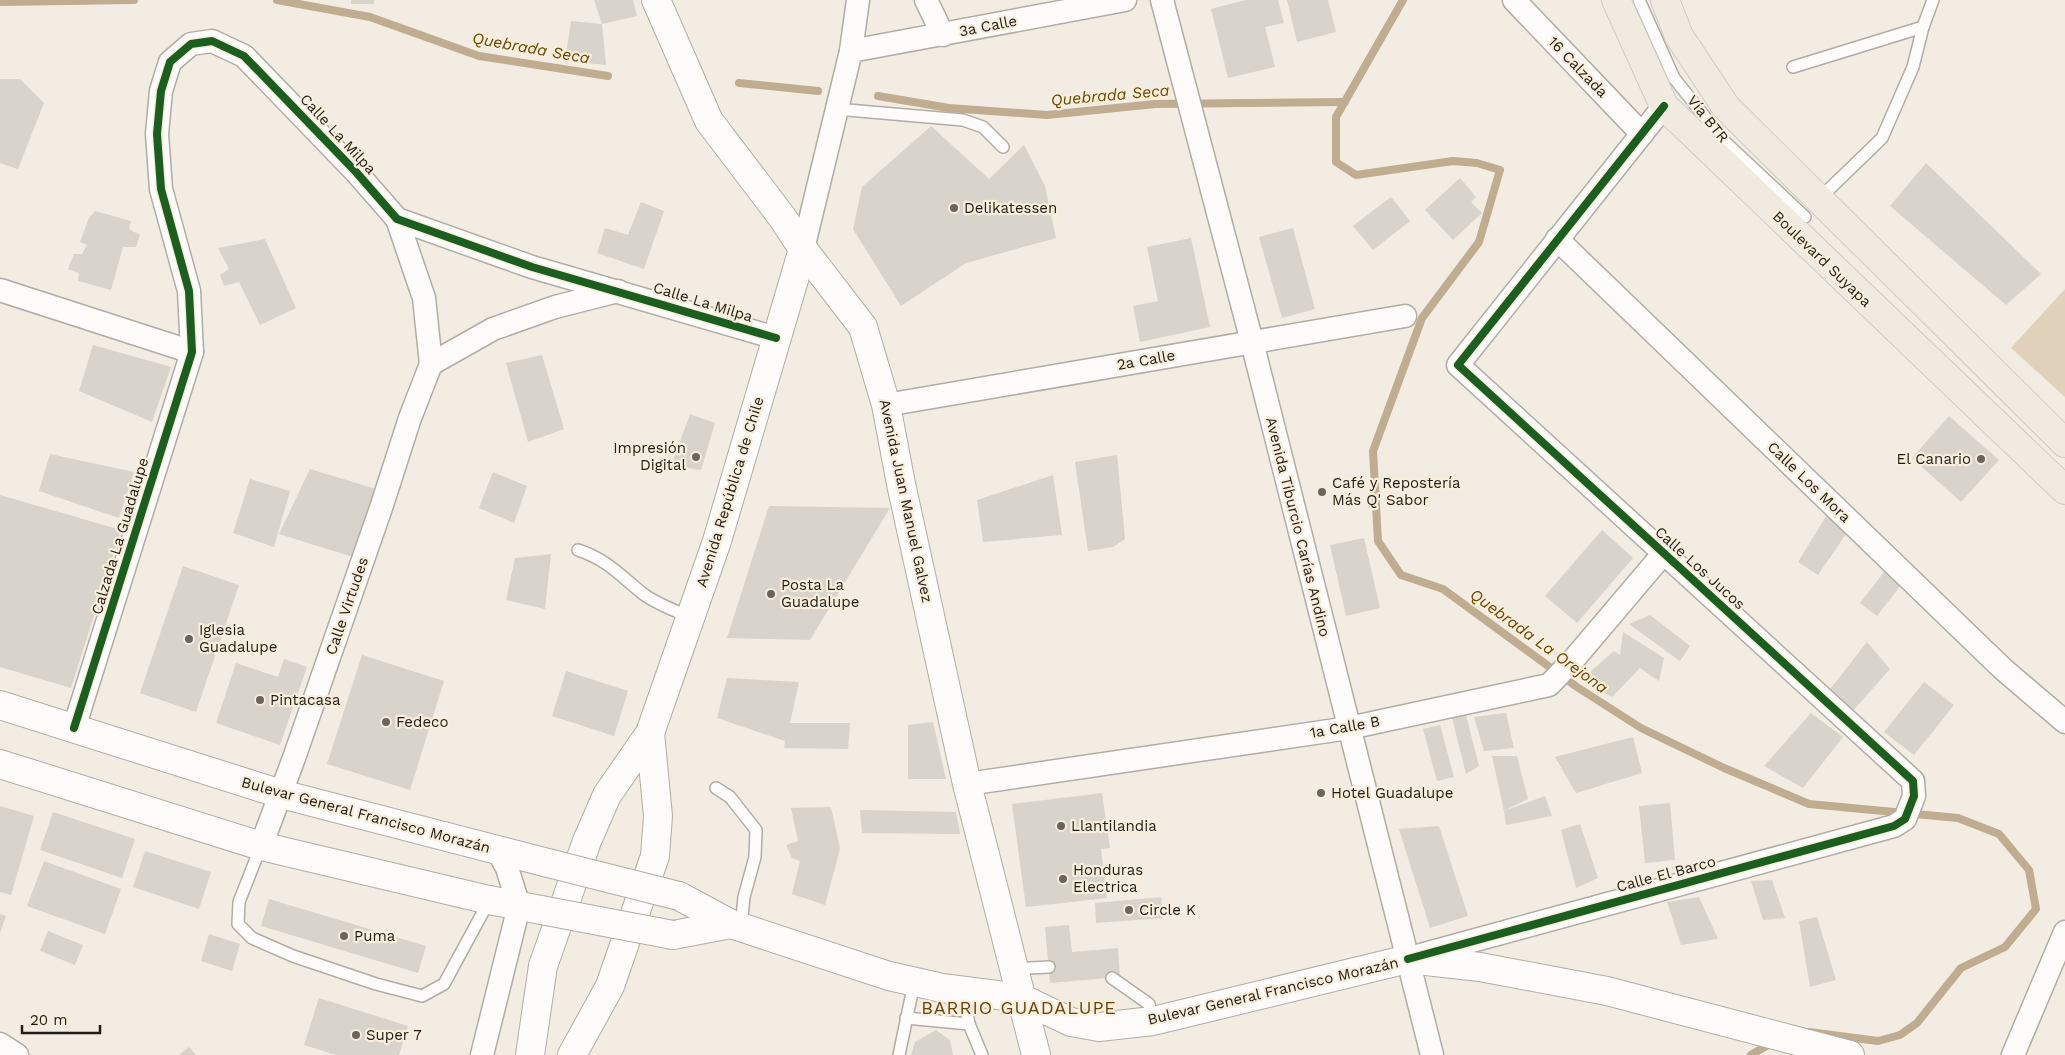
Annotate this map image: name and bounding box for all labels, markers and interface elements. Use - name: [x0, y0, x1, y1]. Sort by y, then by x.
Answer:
- street label: 3a Calle: [958, 12, 1018, 40]
- water label: Quebrada Seca: [471, 28, 591, 68]
- street label: 16 Calzada: [1544, 33, 1612, 102]
- water label: Quebrada Seca: [1050, 80, 1170, 110]
- street label: Calle La Milpa: [296, 90, 380, 178]
- street label: Vía BTR: [1683, 92, 1733, 146]
- place label: Delikatessen: [964, 199, 1057, 217]
- marker: Delikatessen: [948, 202, 960, 214]
- street label: Boulevard Suyapa: [1769, 207, 1875, 311]
- street label: Calle La Milpa: [651, 278, 755, 326]
- street label: 2a Calle: [1116, 346, 1176, 374]
- street label: Avenida República de Chile: [692, 394, 768, 590]
- street label: Avenida Juan Manuel Galvez: [876, 398, 936, 604]
- street label: Avenida Tiburcio Carías Andino: [1262, 415, 1334, 639]
- street label: Calle Los Mora: [1764, 438, 1855, 527]
- place label: Impresión Digital: [613, 439, 686, 474]
- place label: El Canario: [1897, 450, 1971, 468]
- marker: Impresión Digital: [690, 451, 702, 463]
- marker: El Canario: [1975, 453, 1987, 465]
- street label: Calzada La Guadalupe: [88, 455, 152, 617]
- place label: Café y Repostería Más Q' Sabor: [1332, 474, 1461, 509]
- marker: Café y Repostería Más Q' Sabor: [1316, 486, 1328, 498]
- street label: Calle Los Jucos: [1651, 523, 1749, 613]
- street label: Calle Virtudes: [322, 555, 372, 657]
- place label: Posta La Guadalupe: [781, 576, 859, 611]
- water label: Quebrada La Orejona: [1466, 585, 1612, 697]
- marker: Posta La Guadalupe: [765, 588, 777, 600]
- place label: Iglesia Guadalupe: [199, 621, 277, 656]
- marker: Iglesia Guadalupe: [183, 633, 195, 645]
- place label: Pintacasa: [270, 691, 341, 709]
- marker: Pintacasa: [254, 694, 266, 706]
- street label: 1a Calle B: [1309, 712, 1381, 742]
- place label: Fedeco: [396, 713, 448, 731]
- marker: Fedeco: [380, 716, 392, 728]
- street label: Bulevar General Francisco Morazán: [240, 773, 492, 857]
- place label: Hotel Guadalupe: [1331, 784, 1453, 802]
- marker: Hotel Guadalupe: [1315, 787, 1327, 799]
- place label: Llantilandia: [1071, 817, 1157, 835]
- marker: Llantilandia: [1055, 820, 1067, 832]
- street label: Calle El Barco: [1614, 852, 1718, 896]
- place label: Honduras Electrica: [1073, 861, 1143, 896]
- marker: Honduras Electrica: [1057, 873, 1069, 885]
- place label: Circle K: [1139, 901, 1196, 919]
- marker: Circle K: [1123, 904, 1135, 916]
- place label: Puma: [354, 927, 396, 945]
- marker: Puma: [338, 930, 350, 942]
- street label: Bulevar General Francisco Morazán: [1146, 953, 1400, 1029]
- district label: BARRIO GUADALUPE: [921, 997, 1117, 1018]
- scale bar: [22, 1002, 100, 1034]
- text: 20 m: [30, 1011, 68, 1029]
- place label: Super 7: [366, 1026, 422, 1044]
- marker: Super 7: [350, 1029, 362, 1041]

